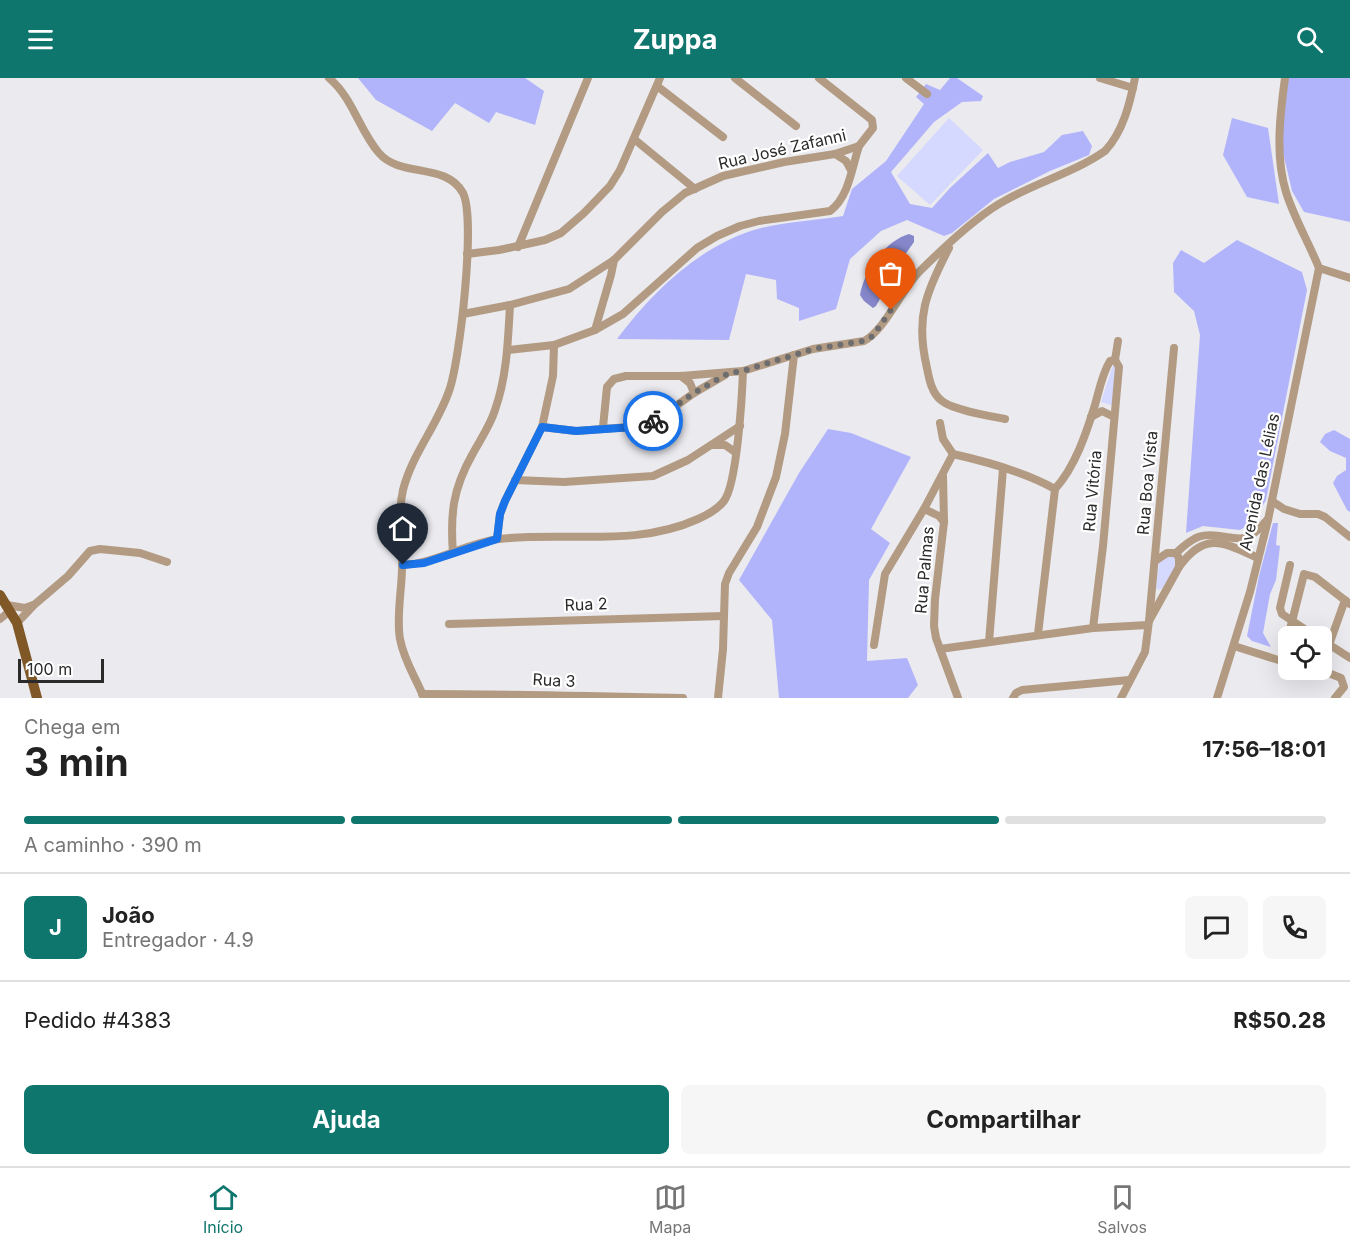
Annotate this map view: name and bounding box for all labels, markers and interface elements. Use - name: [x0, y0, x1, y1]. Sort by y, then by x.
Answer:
- icon: menu: [24, 23, 57, 56]
- text: Zuppa: [633, 23, 717, 56]
- icon: search: [1293, 23, 1326, 56]
- street label: Rua José Zafanni: [716, 125, 848, 173]
- pin: [865, 248, 916, 310]
- icon: bag: [874, 257, 907, 290]
- courier: [623, 391, 683, 451]
- icon: bike: [637, 405, 670, 438]
- street label: Avenida das Lélias: [1235, 412, 1283, 552]
- street label: Rua Boa Vista: [1132, 430, 1162, 536]
- street label: Rua Vitória: [1078, 449, 1106, 533]
- pin: [377, 503, 428, 565]
- icon: home: [386, 512, 419, 545]
- street label: Rua Palmas: [910, 525, 938, 615]
- street label: Rua 2: [564, 593, 608, 615]
- map controls: [1278, 626, 1332, 680]
- button: locate: [1278, 626, 1332, 680]
- scale bar: [18, 656, 104, 684]
- text: 100 m: [27, 659, 72, 679]
- street label: Rua 3: [532, 669, 576, 691]
- text: Chega em: [24, 715, 120, 739]
- text: 17:56–18:01: [1202, 736, 1326, 762]
- text: 3 min: [24, 738, 129, 785]
- text: A caminho · 390 m: [24, 833, 202, 857]
- button: chat: [1185, 896, 1248, 959]
- button: phone: [1263, 896, 1326, 959]
- text: João: [102, 902, 155, 928]
- text: J: [49, 914, 62, 940]
- text: Entregador · 4.9: [102, 928, 254, 952]
- text: Pedido #4383: [24, 1007, 171, 1033]
- text: R$50.28: [1233, 1007, 1326, 1033]
- button: Ajuda: [24, 1085, 669, 1154]
- button: Compartilhar: [681, 1085, 1326, 1154]
- tab: Início: [203, 1181, 243, 1237]
- tab: Mapa: [649, 1181, 691, 1237]
- tab: Salvos: [1097, 1181, 1147, 1237]

